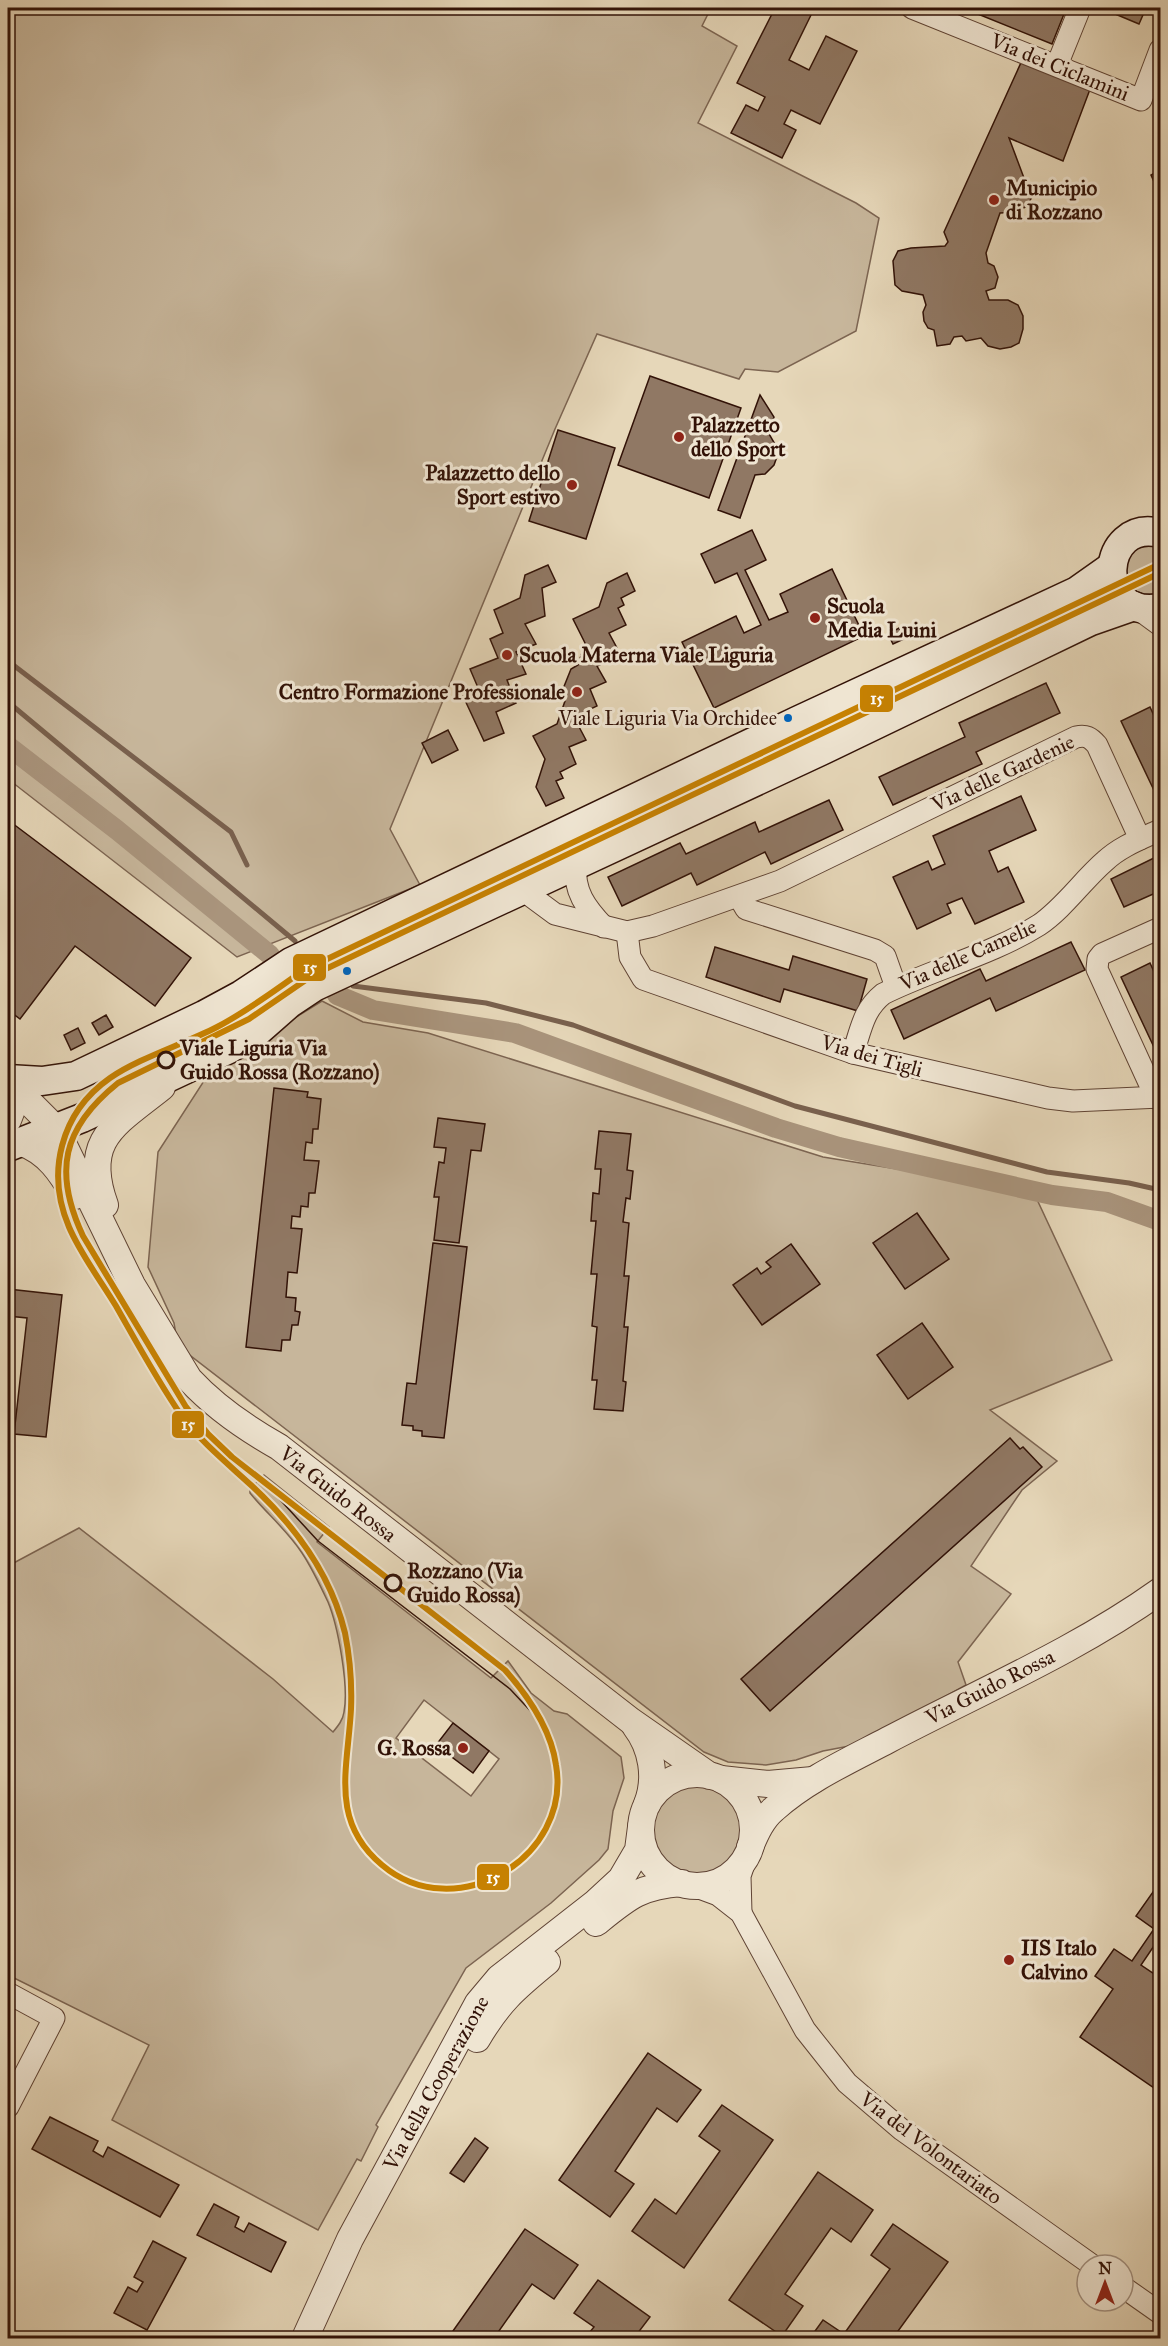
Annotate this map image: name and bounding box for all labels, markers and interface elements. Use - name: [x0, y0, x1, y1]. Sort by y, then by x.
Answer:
- street label: Via dei Ciclamini: [986, 27, 1133, 107]
- place label: Municipio di Rozzano: [1006, 175, 1103, 225]
- marker: Municipio di Rozzano: [987, 193, 1001, 207]
- place label: Palazzetto dello Sport: [691, 412, 786, 462]
- marker: Palazzetto dello Sport: [672, 430, 686, 444]
- place label: Palazzetto dello Sport estivo: [425, 460, 560, 510]
- marker: Palazzetto dello Sport estivo: [565, 478, 579, 492]
- place label: Scuola Media Luini: [827, 593, 937, 643]
- marker: Scuola Media Luini: [808, 611, 822, 625]
- place label: Scuola Materna Viale Liguria: [519, 642, 774, 668]
- marker: Scuola Materna Viale Liguria: [500, 648, 514, 662]
- place label: Centro Formazione Professionale: [279, 679, 565, 705]
- line badge: 15: [859, 684, 894, 713]
- marker: Centro Formazione Professionale: [570, 685, 584, 699]
- text: 15: [870, 689, 884, 708]
- place label: Viale Liguria Via Orchidee: [557, 706, 777, 731]
- marker: Viale Liguria Via Orchidee: [782, 712, 794, 724]
- street label: Via delle Gardenie: [927, 728, 1079, 818]
- street label: Via delle Camelie: [895, 913, 1041, 997]
- line badge: 15: [292, 953, 327, 982]
- text: 15: [303, 958, 317, 977]
- unlabelled marker: [341, 965, 353, 977]
- street label: Via dei Tigli: [817, 1029, 926, 1083]
- place label: Viale Liguria Via Guido Rossa (Rozzano): [179, 1035, 380, 1085]
- marker: Viale Liguria Via Guido Rossa (Rozzano): [157, 1051, 175, 1069]
- line badge: 15: [171, 1410, 205, 1439]
- text: 15: [181, 1415, 195, 1434]
- street label: Via Guido Rossa: [274, 1440, 402, 1548]
- place label: Rozzano (Via Guido Rossa): [407, 1558, 524, 1608]
- marker: Rozzano (Via Guido Rossa): [384, 1574, 402, 1592]
- street label: Via Guido Rossa: [920, 1643, 1059, 1731]
- place label: G. Rossa: [377, 1735, 452, 1761]
- marker: G. Rossa: [456, 1741, 470, 1755]
- line badge: 15: [476, 1863, 510, 1891]
- text: 15: [486, 1868, 500, 1887]
- place label: IIS Italo Calvino: [1021, 1935, 1097, 1985]
- marker: IIS Italo Calvino: [1002, 1953, 1016, 1967]
- street label: Via della Cooperazione: [377, 1991, 495, 2176]
- street label: Via del Volontariato: [854, 2085, 1008, 2210]
- north arrow: [1075, 2253, 1135, 2313]
- text: N: [1098, 2259, 1112, 2278]

